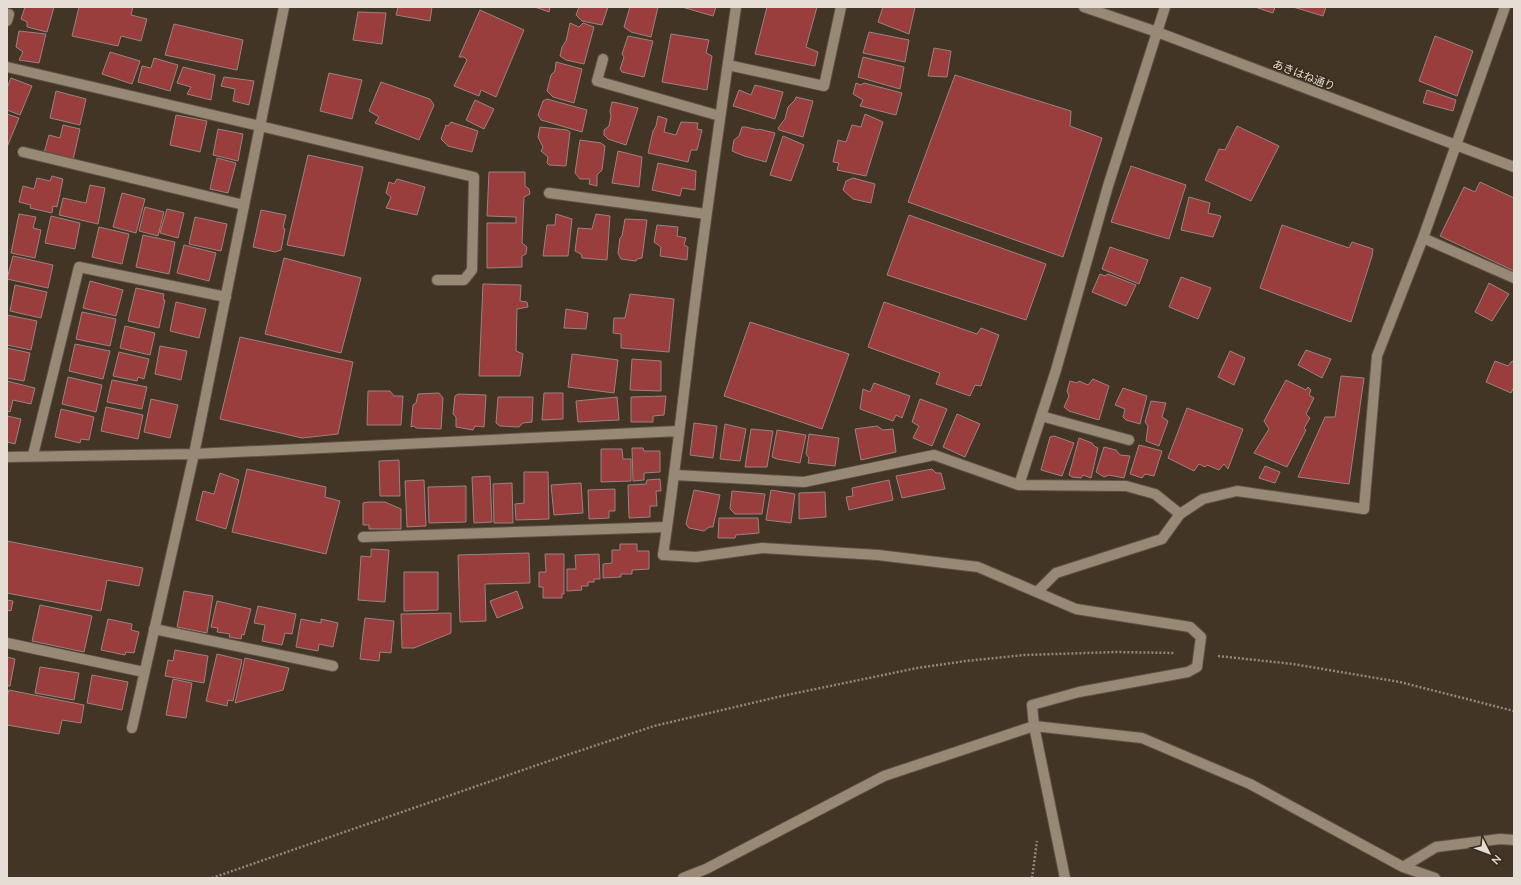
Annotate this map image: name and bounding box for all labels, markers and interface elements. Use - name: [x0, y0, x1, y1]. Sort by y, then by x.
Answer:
- street label: あきはね通り: [1270, 57, 1337, 94]
- north arrow: [1469, 833, 1509, 873]
- text: N: [1488, 851, 1504, 867]

